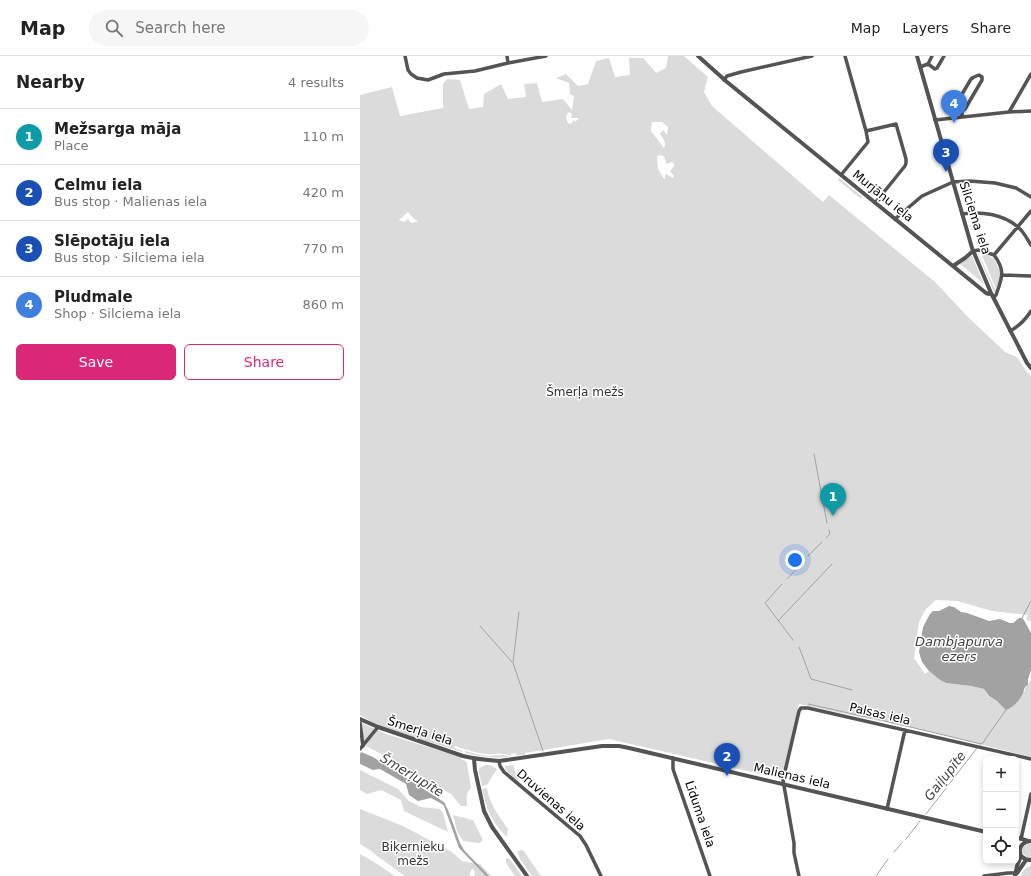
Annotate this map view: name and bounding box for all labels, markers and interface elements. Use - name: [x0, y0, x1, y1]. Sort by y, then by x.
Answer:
- search box: [89, 10, 369, 46]
- text: Map: [20, 17, 65, 39]
- icon: search: [103, 17, 125, 39]
- text: Search here: [135, 19, 225, 37]
- text: Map: [851, 20, 880, 36]
- text: Layers: [902, 20, 949, 36]
- text: Share: [971, 20, 1011, 36]
- text: Nearby: [16, 72, 85, 92]
- text: 4 results: [288, 75, 344, 90]
- pin: 4: [941, 90, 967, 123]
- text: Mežsarga māja: [54, 120, 181, 138]
- text: 1: [24, 129, 34, 144]
- text: 110 m: [302, 129, 344, 144]
- text: Place: [54, 138, 89, 153]
- pin: 3: [933, 139, 959, 172]
- street label: Murjāņu iela: [850, 167, 916, 225]
- text: Celmu iela: [54, 176, 142, 194]
- street label: Silciema iela: [957, 180, 993, 256]
- text: 2: [24, 185, 34, 200]
- text: 420 m: [302, 185, 344, 200]
- text: Bus stop · Malienas iela: [54, 194, 207, 209]
- text: Slēpotāju iela: [54, 232, 170, 250]
- text: 3: [24, 241, 34, 256]
- text: 770 m: [302, 241, 344, 256]
- text: Bus stop · Silciema iela: [54, 250, 205, 265]
- text: Pludmale: [54, 288, 133, 306]
- text: 4: [24, 297, 34, 312]
- text: 860 m: [302, 297, 344, 312]
- text: Shop · Silciema iela: [54, 306, 181, 321]
- button: Save: [16, 344, 176, 380]
- button: Share: [184, 344, 344, 380]
- park label: Šmerļa mežs: [546, 384, 624, 399]
- pin: 1: [820, 483, 846, 516]
- your location: [785, 550, 805, 570]
- water label: Dambjapurva ezers: [915, 634, 1003, 664]
- street label: Palsas iela: [848, 700, 912, 728]
- street label: Šmerļa iela: [386, 713, 455, 748]
- pin: 2: [714, 743, 740, 776]
- water label: Gaiļupīte: [921, 748, 969, 804]
- water label: Šmerļupīte: [378, 750, 446, 800]
- map controls: [983, 756, 1019, 864]
- button: +: [983, 756, 1019, 792]
- street label: Malienas iela: [752, 760, 832, 792]
- street label: Druvienas iela: [514, 766, 588, 834]
- street label: Līduma iela: [682, 779, 718, 849]
- button: −: [983, 792, 1019, 828]
- button: locate: [983, 828, 1019, 864]
- park label: Biķernieku mežs: [381, 840, 445, 868]

